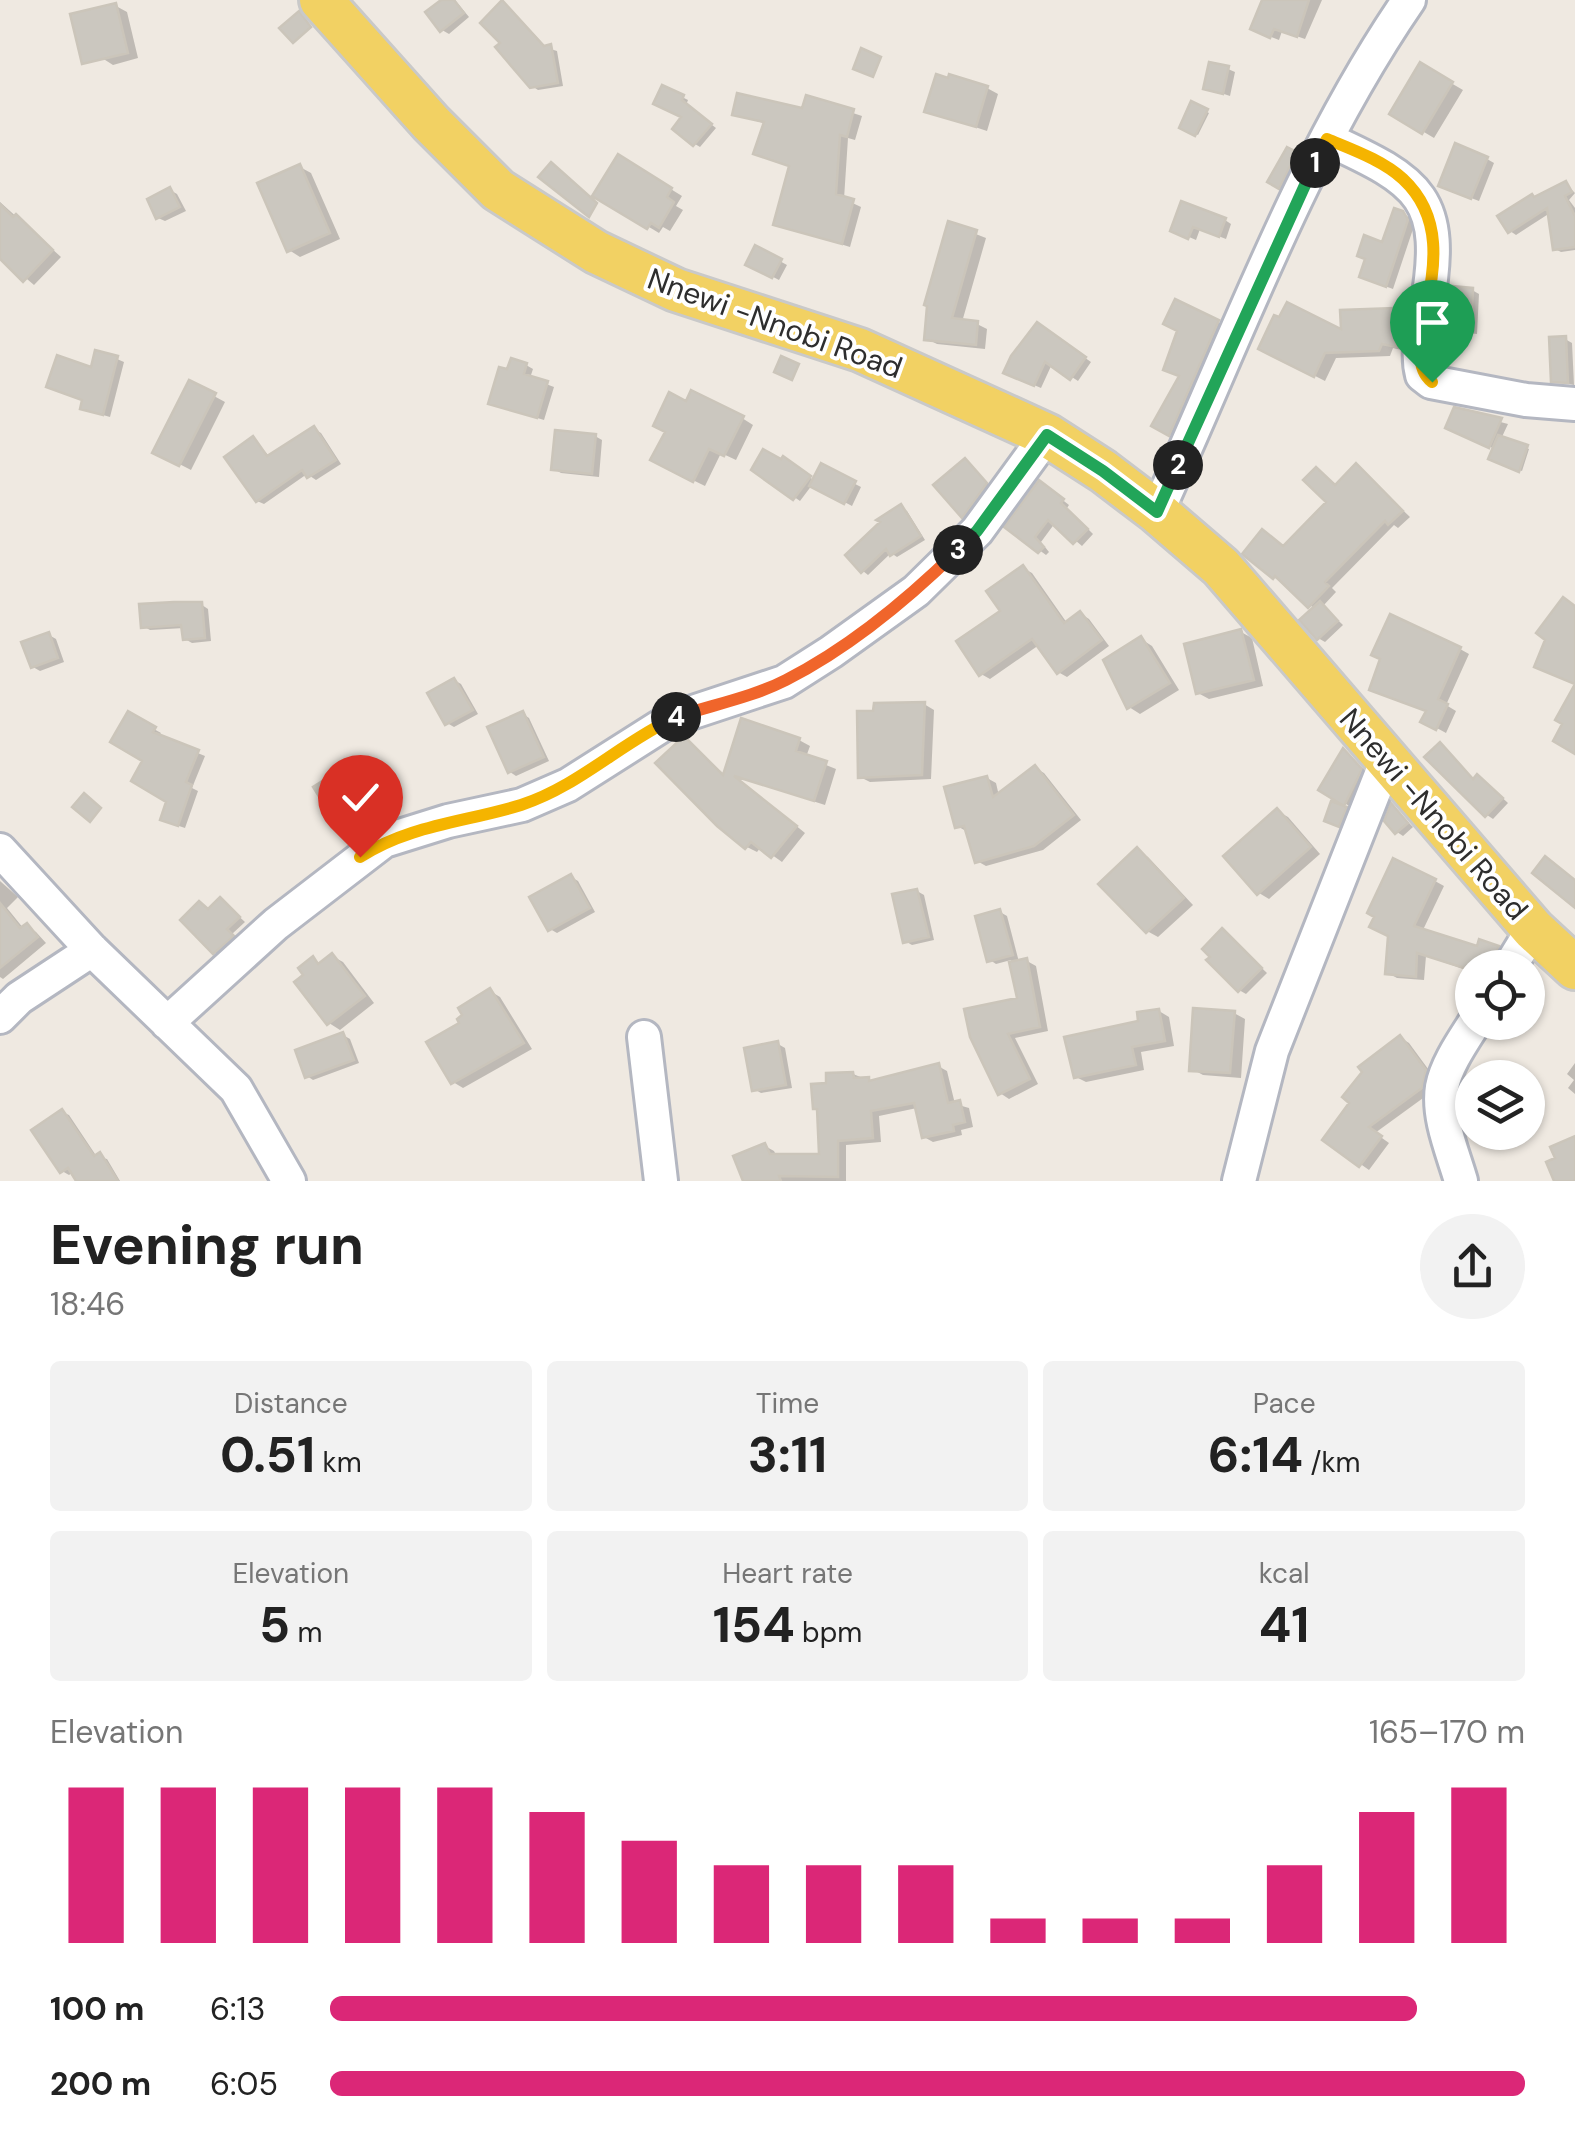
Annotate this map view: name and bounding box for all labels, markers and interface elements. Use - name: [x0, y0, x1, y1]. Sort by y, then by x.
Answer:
- pin: 1: [1290, 138, 1340, 188]
- text: 1: [1310, 144, 1320, 181]
- street label: Nnewi -Nnobi Road: [642, 259, 908, 387]
- pin: [1390, 280, 1475, 383]
- icon: arrive: [1405, 295, 1460, 350]
- pin: 2: [1153, 440, 1203, 490]
- text: 2: [1170, 446, 1186, 483]
- pin: 3: [933, 525, 983, 575]
- text: 3: [950, 531, 966, 568]
- pin: 4: [651, 692, 701, 742]
- text: 4: [667, 698, 685, 735]
- street label: Nnewi -Nnobi Road: [1331, 700, 1537, 928]
- pin: [318, 755, 403, 858]
- icon: check: [333, 770, 388, 825]
- map controls: [1455, 950, 1545, 1150]
- button: locate: [1455, 950, 1545, 1040]
- button: layers: [1455, 1060, 1545, 1150]
- text: Evening run: [50, 1209, 364, 1281]
- button: share: [1420, 1214, 1525, 1319]
- text: 18:46: [50, 1283, 125, 1325]
- text: Distance: [234, 1385, 348, 1422]
- text: Time: [756, 1385, 819, 1422]
- text: Pace: [1253, 1385, 1316, 1422]
- text: 0.51: [220, 1422, 315, 1488]
- text: 3:11: [748, 1422, 827, 1488]
- text: 6:14: [1208, 1422, 1303, 1488]
- text: km: [315, 1444, 362, 1481]
- text: /km: [1303, 1444, 1360, 1481]
- text: Elevation: [232, 1555, 349, 1592]
- text: Heart rate: [722, 1555, 853, 1592]
- text: kcal: [1259, 1555, 1309, 1592]
- text: 5: [259, 1592, 290, 1658]
- text: 154: [713, 1592, 795, 1658]
- text: 41: [1259, 1592, 1310, 1658]
- text: m: [290, 1614, 323, 1651]
- text: bpm: [795, 1614, 862, 1651]
- text: Elevation: [50, 1711, 183, 1753]
- text: 165–170 m: [1369, 1711, 1525, 1753]
- text: 100 m: [50, 1988, 144, 2030]
- text: 6:13: [210, 1988, 265, 2030]
- text: 200 m: [50, 2063, 151, 2105]
- text: 6:05: [210, 2063, 278, 2105]

